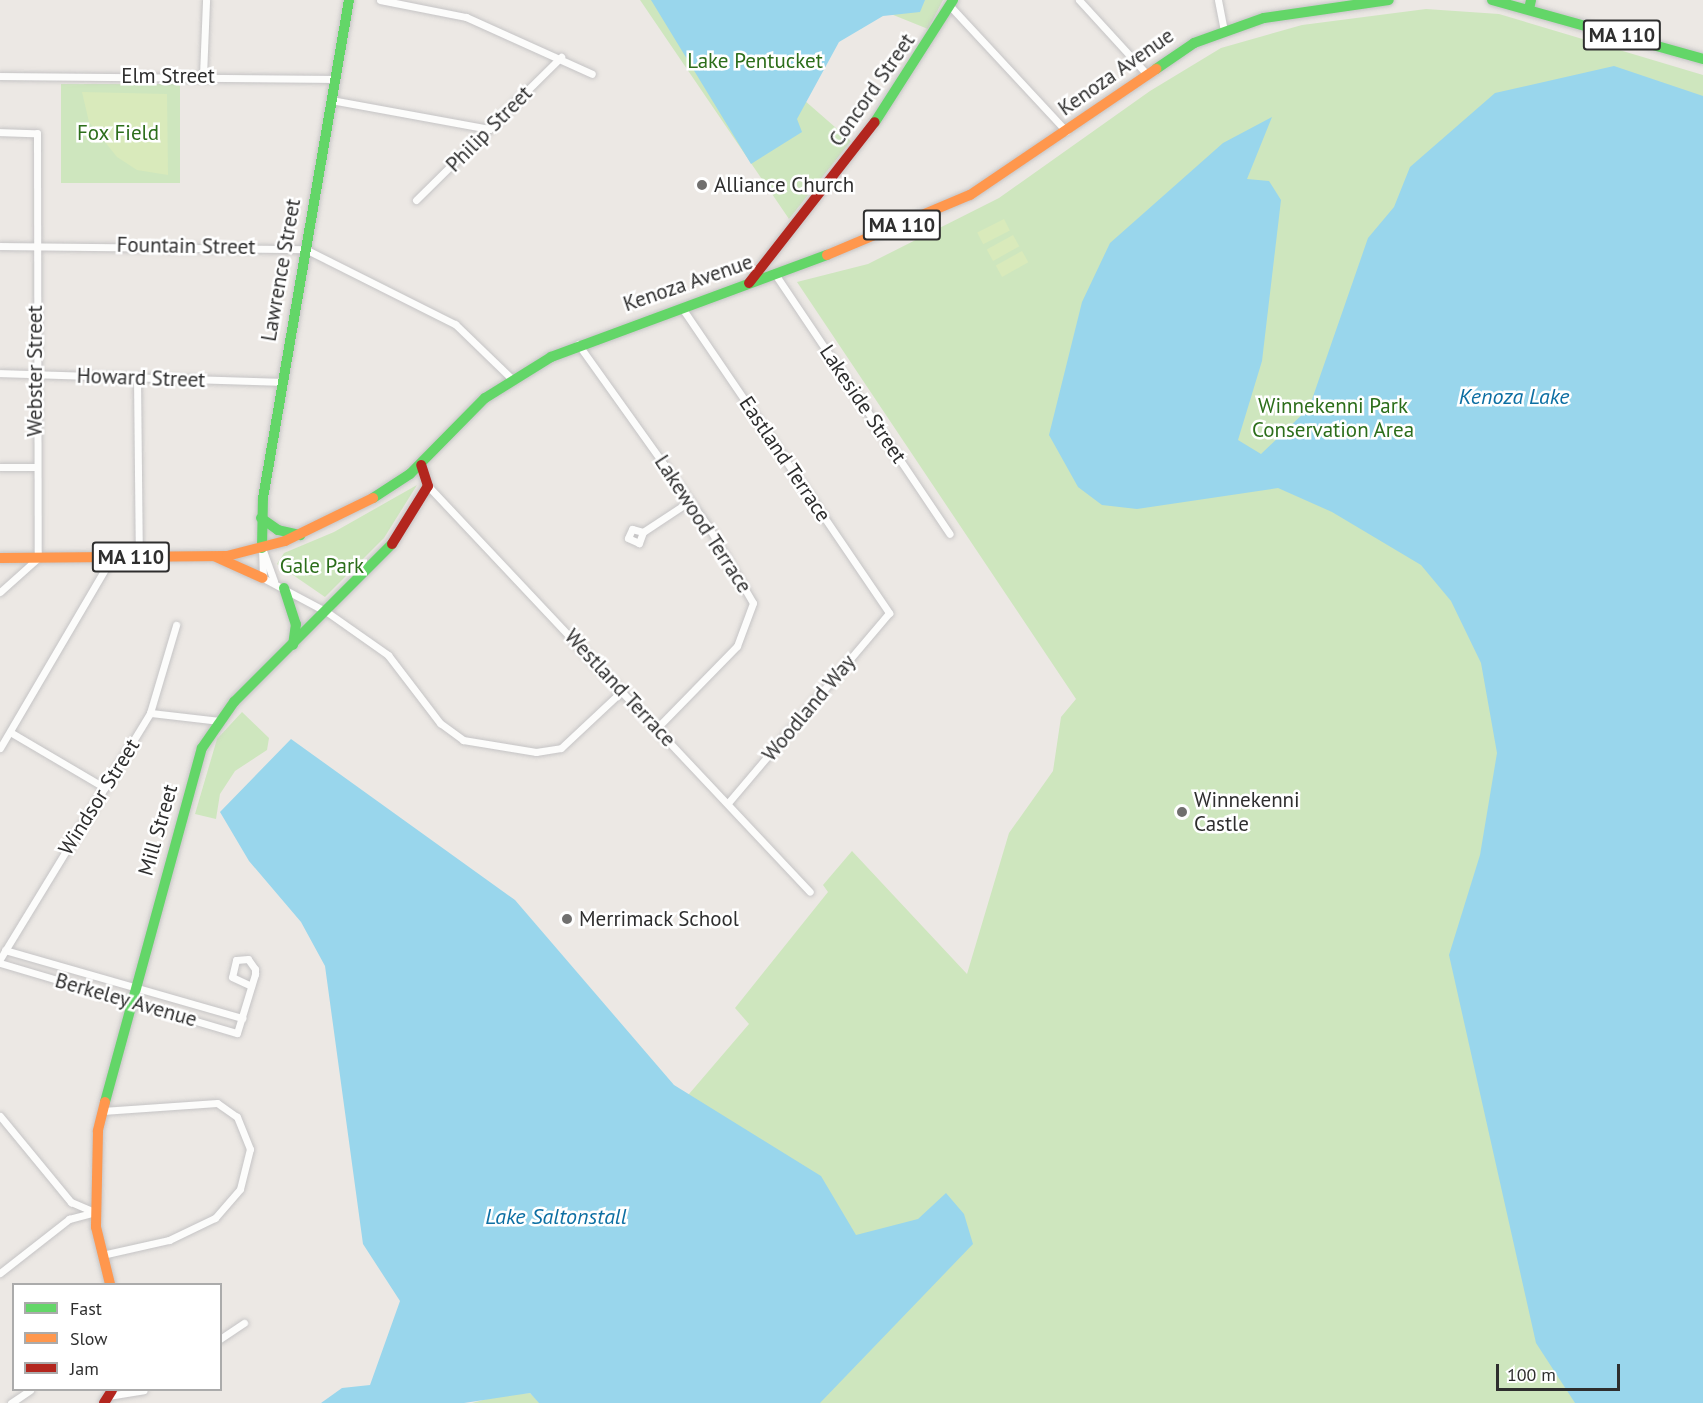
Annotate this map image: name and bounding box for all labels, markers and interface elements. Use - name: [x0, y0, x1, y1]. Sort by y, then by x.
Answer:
- road number: MA 110: [1582, 18, 1662, 52]
- street label: Kenoza Avenue: [1053, 23, 1179, 121]
- street label: Concord Street: [824, 29, 920, 151]
- park label: Lake Pentucket: [687, 48, 823, 74]
- street label: Elm Street: [121, 63, 215, 89]
- street label: Philip Street: [441, 81, 537, 177]
- park label: Fox Field: [77, 120, 159, 146]
- place label: Alliance Church: [714, 172, 854, 198]
- marker: Alliance Church: [695, 178, 709, 192]
- street label: Lawrence Street: [256, 197, 306, 343]
- road number: MA 110: [862, 208, 942, 242]
- street label: Fountain Street: [116, 232, 256, 260]
- street label: Kenoza Avenue: [620, 249, 756, 317]
- street label: Webster Street: [22, 305, 48, 437]
- street label: Lakeside Street: [814, 340, 912, 468]
- street label: Howard Street: [76, 363, 206, 393]
- water label: Kenoza Lake: [1459, 384, 1569, 410]
- street label: Eastland Terrace: [734, 391, 836, 527]
- park label: Winnekenni Park Conservation Area: [1252, 393, 1414, 443]
- street label: Lakewood Terrace: [649, 450, 757, 598]
- road number: MA 110: [90, 540, 172, 574]
- park label: Gale Park: [280, 553, 364, 579]
- street label: Westland Terrace: [559, 624, 681, 752]
- street label: Woodland Way: [757, 649, 861, 767]
- street label: Windsor Street: [53, 734, 145, 860]
- street label: Mill Street: [133, 781, 183, 879]
- place label: Winnekenni Castle: [1194, 787, 1300, 837]
- marker: Winnekenni Castle: [1175, 805, 1189, 819]
- place label: Merrimack School: [579, 906, 740, 932]
- marker: Merrimack School: [560, 912, 574, 926]
- street label: Berkeley Avenue: [51, 968, 201, 1032]
- water label: Lake Saltonstall: [485, 1204, 627, 1230]
- legend: [12, 1283, 222, 1391]
- text: Fast: [70, 1297, 102, 1320]
- text: Slow: [70, 1327, 108, 1350]
- scale bar: [1499, 1352, 1624, 1390]
- text: Jam: [70, 1357, 99, 1380]
- text: 100 m: [1507, 1363, 1556, 1386]

